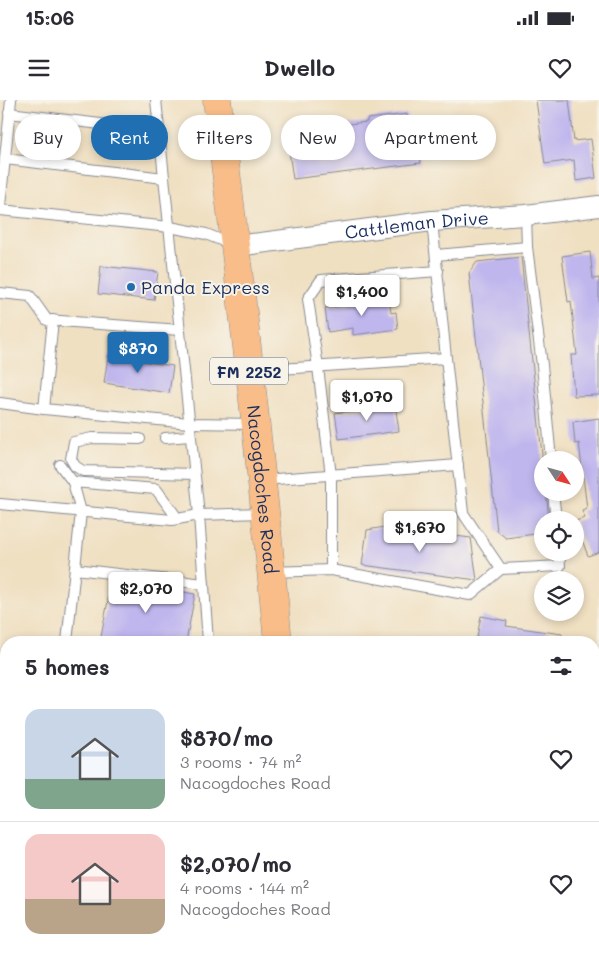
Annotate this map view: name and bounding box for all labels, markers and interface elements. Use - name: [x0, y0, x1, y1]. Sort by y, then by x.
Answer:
- text: 15:06: [25, 5, 74, 30]
- text: Dwello: [264, 53, 335, 82]
- icon: menu: [25, 54, 53, 82]
- icon: heart: [546, 54, 574, 82]
- chip: Buy: [15, 115, 81, 160]
- chip: Rent: [91, 115, 168, 160]
- chip: Filters: [178, 115, 271, 160]
- chip: New: [281, 115, 355, 160]
- chip: Apartment: [365, 115, 496, 160]
- street label: Cattleman Drive: [343, 205, 489, 244]
- pin: $1,400: [321, 274, 403, 317]
- place label: Panda Express: [141, 275, 270, 299]
- text: $1,400: [336, 280, 388, 301]
- marker: Panda Express: [125, 281, 137, 293]
- pin: $870: [108, 332, 168, 374]
- text: $870: [118, 337, 158, 358]
- road number: FM 2252: [210, 358, 288, 384]
- pin: $1,070: [326, 380, 408, 422]
- text: $1,070: [341, 385, 393, 406]
- street label: Nacogdoches Road: [242, 404, 283, 575]
- north arrow: [534, 451, 584, 501]
- map controls: [534, 451, 584, 621]
- pin: $1,670: [379, 510, 461, 553]
- button: locate: [534, 511, 584, 561]
- text: $1,670: [395, 516, 445, 537]
- button: layers: [534, 571, 584, 621]
- pin: $2,070: [105, 572, 187, 614]
- text: $2,070: [119, 577, 173, 598]
- icon: filters: [547, 652, 575, 680]
- text: 5 homes: [25, 653, 110, 680]
- text: $870/mo: [180, 724, 273, 751]
- icon: home: [65, 729, 125, 789]
- icon: heart: [547, 745, 575, 773]
- text: 3 rooms · 74 m²: [180, 751, 301, 772]
- text: Nacogdoches Road: [180, 772, 331, 793]
- text: $2,070/mo: [180, 850, 292, 877]
- icon: home: [65, 854, 125, 914]
- icon: heart: [547, 870, 575, 898]
- text: 4 rooms · 144 m²: [180, 877, 309, 898]
- text: Nacogdoches Road: [180, 898, 331, 919]

